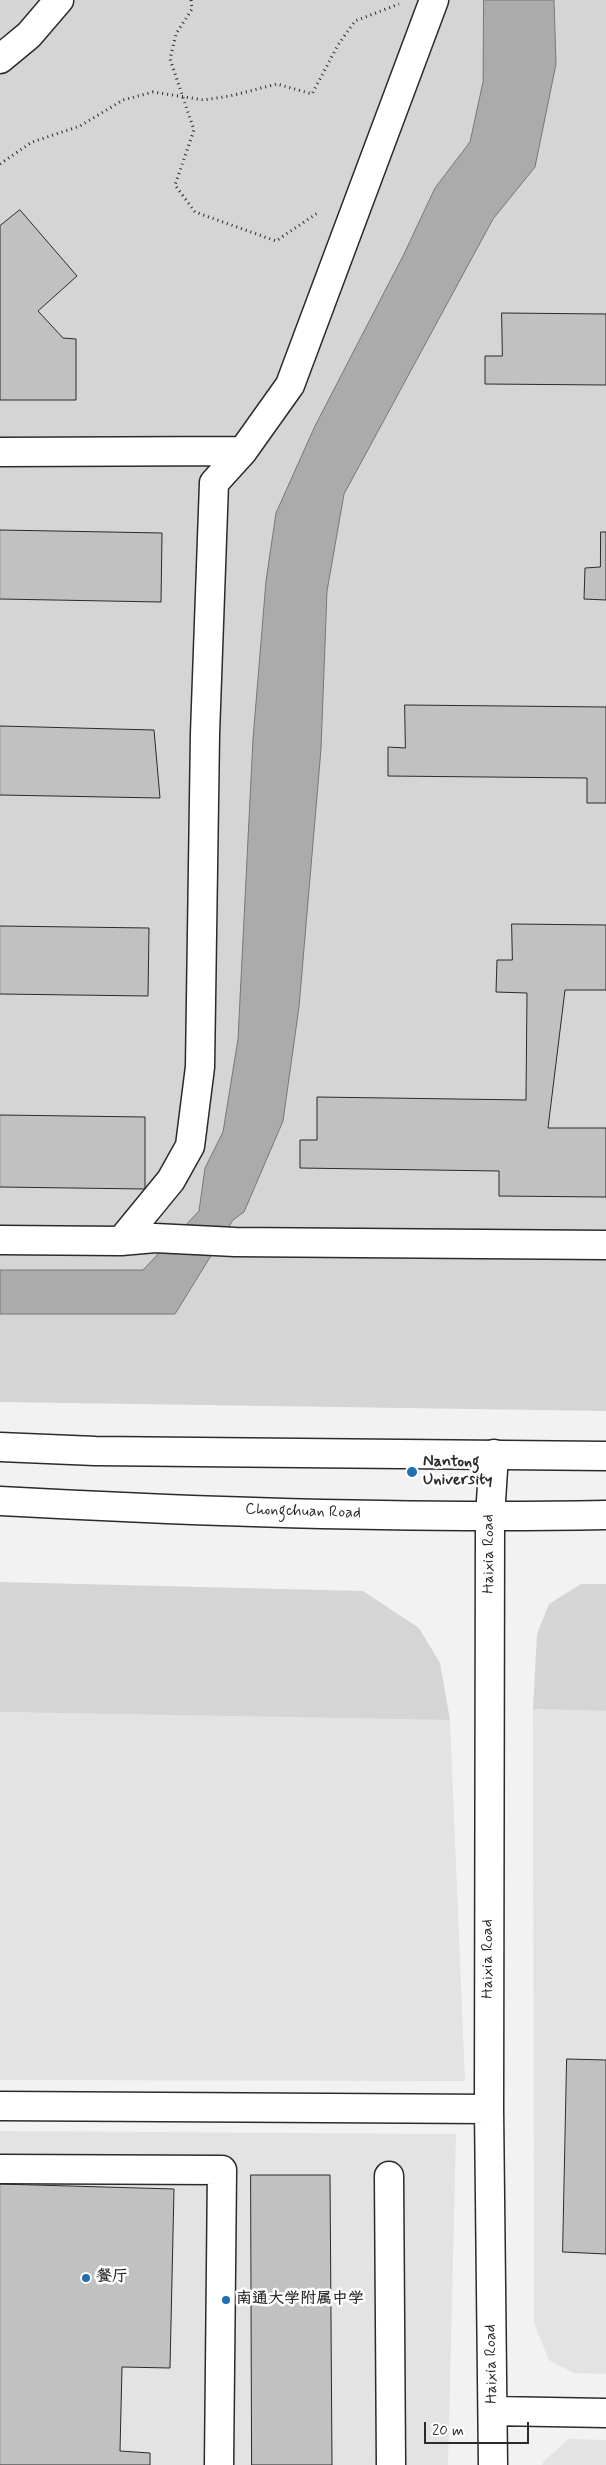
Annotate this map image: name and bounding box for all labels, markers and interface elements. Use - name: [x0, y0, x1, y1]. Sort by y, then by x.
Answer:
- place label: Nantong University: [423, 1453, 493, 1491]
- marker: Nantong University: [405, 1465, 419, 1479]
- street label: Chongchuan Road: [245, 1500, 361, 1524]
- street label: Haixia Road: [480, 1514, 500, 1594]
- street label: Haixia Road: [479, 1919, 499, 1999]
- place label: 餐厅: [96, 2268, 128, 2288]
- marker: 餐厅: [80, 2272, 92, 2284]
- place label: 南通大学附属中学: [236, 2290, 364, 2310]
- marker: 南通大学附属中学: [220, 2294, 232, 2306]
- street label: Haixia Road: [482, 2324, 502, 2404]
- scale bar: [426, 2412, 531, 2444]
- text: 20 m: [432, 2421, 464, 2441]

